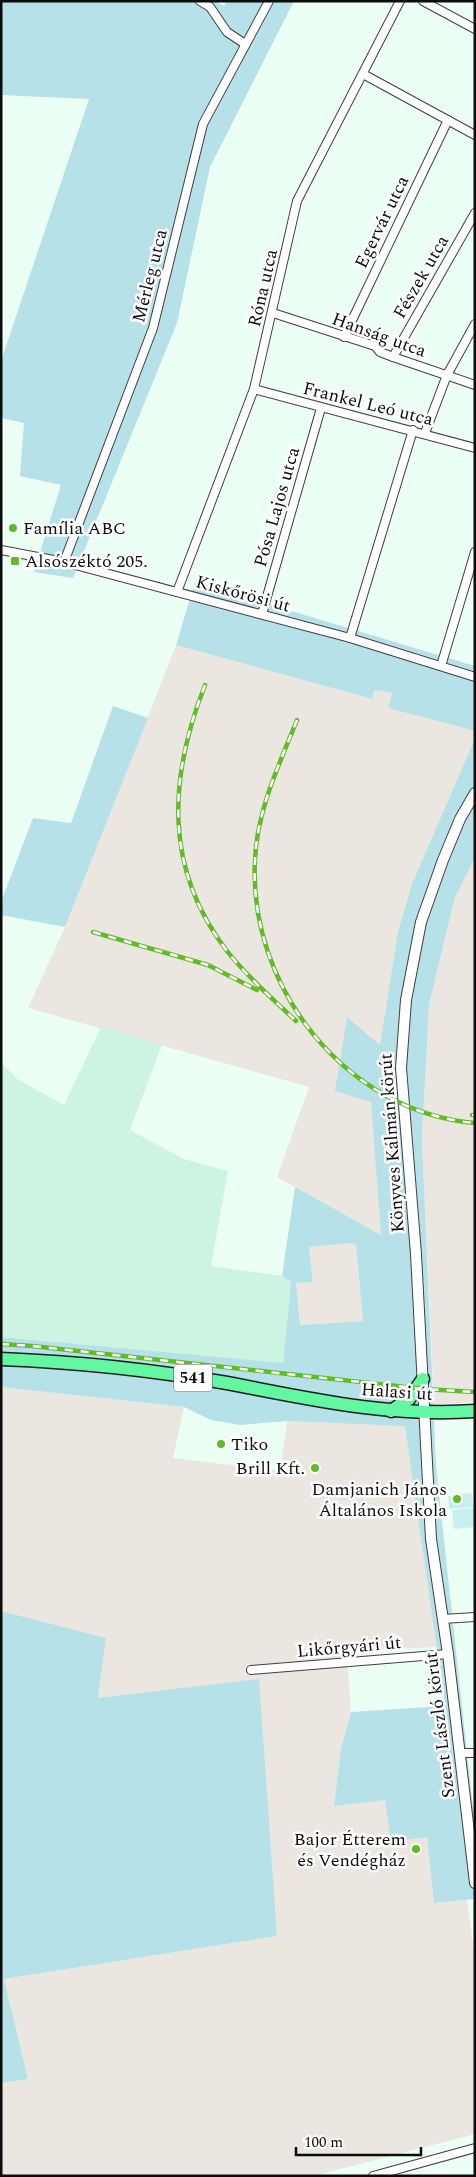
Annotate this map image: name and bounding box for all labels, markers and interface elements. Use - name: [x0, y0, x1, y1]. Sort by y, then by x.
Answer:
- street label: Egervár utca: [348, 171, 416, 273]
- street label: Mérleg utca: [125, 226, 175, 326]
- street label: Fészek utca: [386, 230, 456, 324]
- street label: Róna utca: [241, 246, 285, 330]
- street label: Hanság utca: [328, 305, 430, 365]
- street label: Frankel Leó utca: [300, 375, 436, 433]
- street label: Pósa Lajos utca: [247, 444, 307, 570]
- place label: Família ABC: [23, 515, 126, 542]
- marker: Família ABC: [7, 522, 19, 534]
- place label: Alsószéktó 205.: [25, 548, 148, 575]
- marker: Alsószéktó 205.: [9, 555, 21, 567]
- street label: Kiskőrösi út: [193, 568, 293, 620]
- street label: Könyves Kálmán körút: [372, 1052, 412, 1234]
- road number: 541: [174, 1365, 212, 1392]
- street label: Halasi út: [360, 1376, 434, 1408]
- place label: Tiko: [231, 1431, 268, 1458]
- marker: Tiko: [215, 1438, 227, 1450]
- place label: Brill Kft.: [236, 1455, 305, 1482]
- marker: Brill Kft.: [309, 1462, 321, 1474]
- place label: Damjanich János Általános Iskola: [312, 1476, 447, 1524]
- marker: Damjanich János Általános Iskola: [451, 1493, 463, 1505]
- street label: Likőrgyári út: [296, 1629, 402, 1665]
- street label: Szent László körút: [418, 1650, 462, 1800]
- place label: Bajor Étterem és Vendégház: [294, 1826, 406, 1874]
- marker: Bajor Étterem és Vendégház: [410, 1843, 422, 1855]
- scale bar: [296, 2124, 421, 2156]
- text: 100 m: [304, 2131, 343, 2154]

